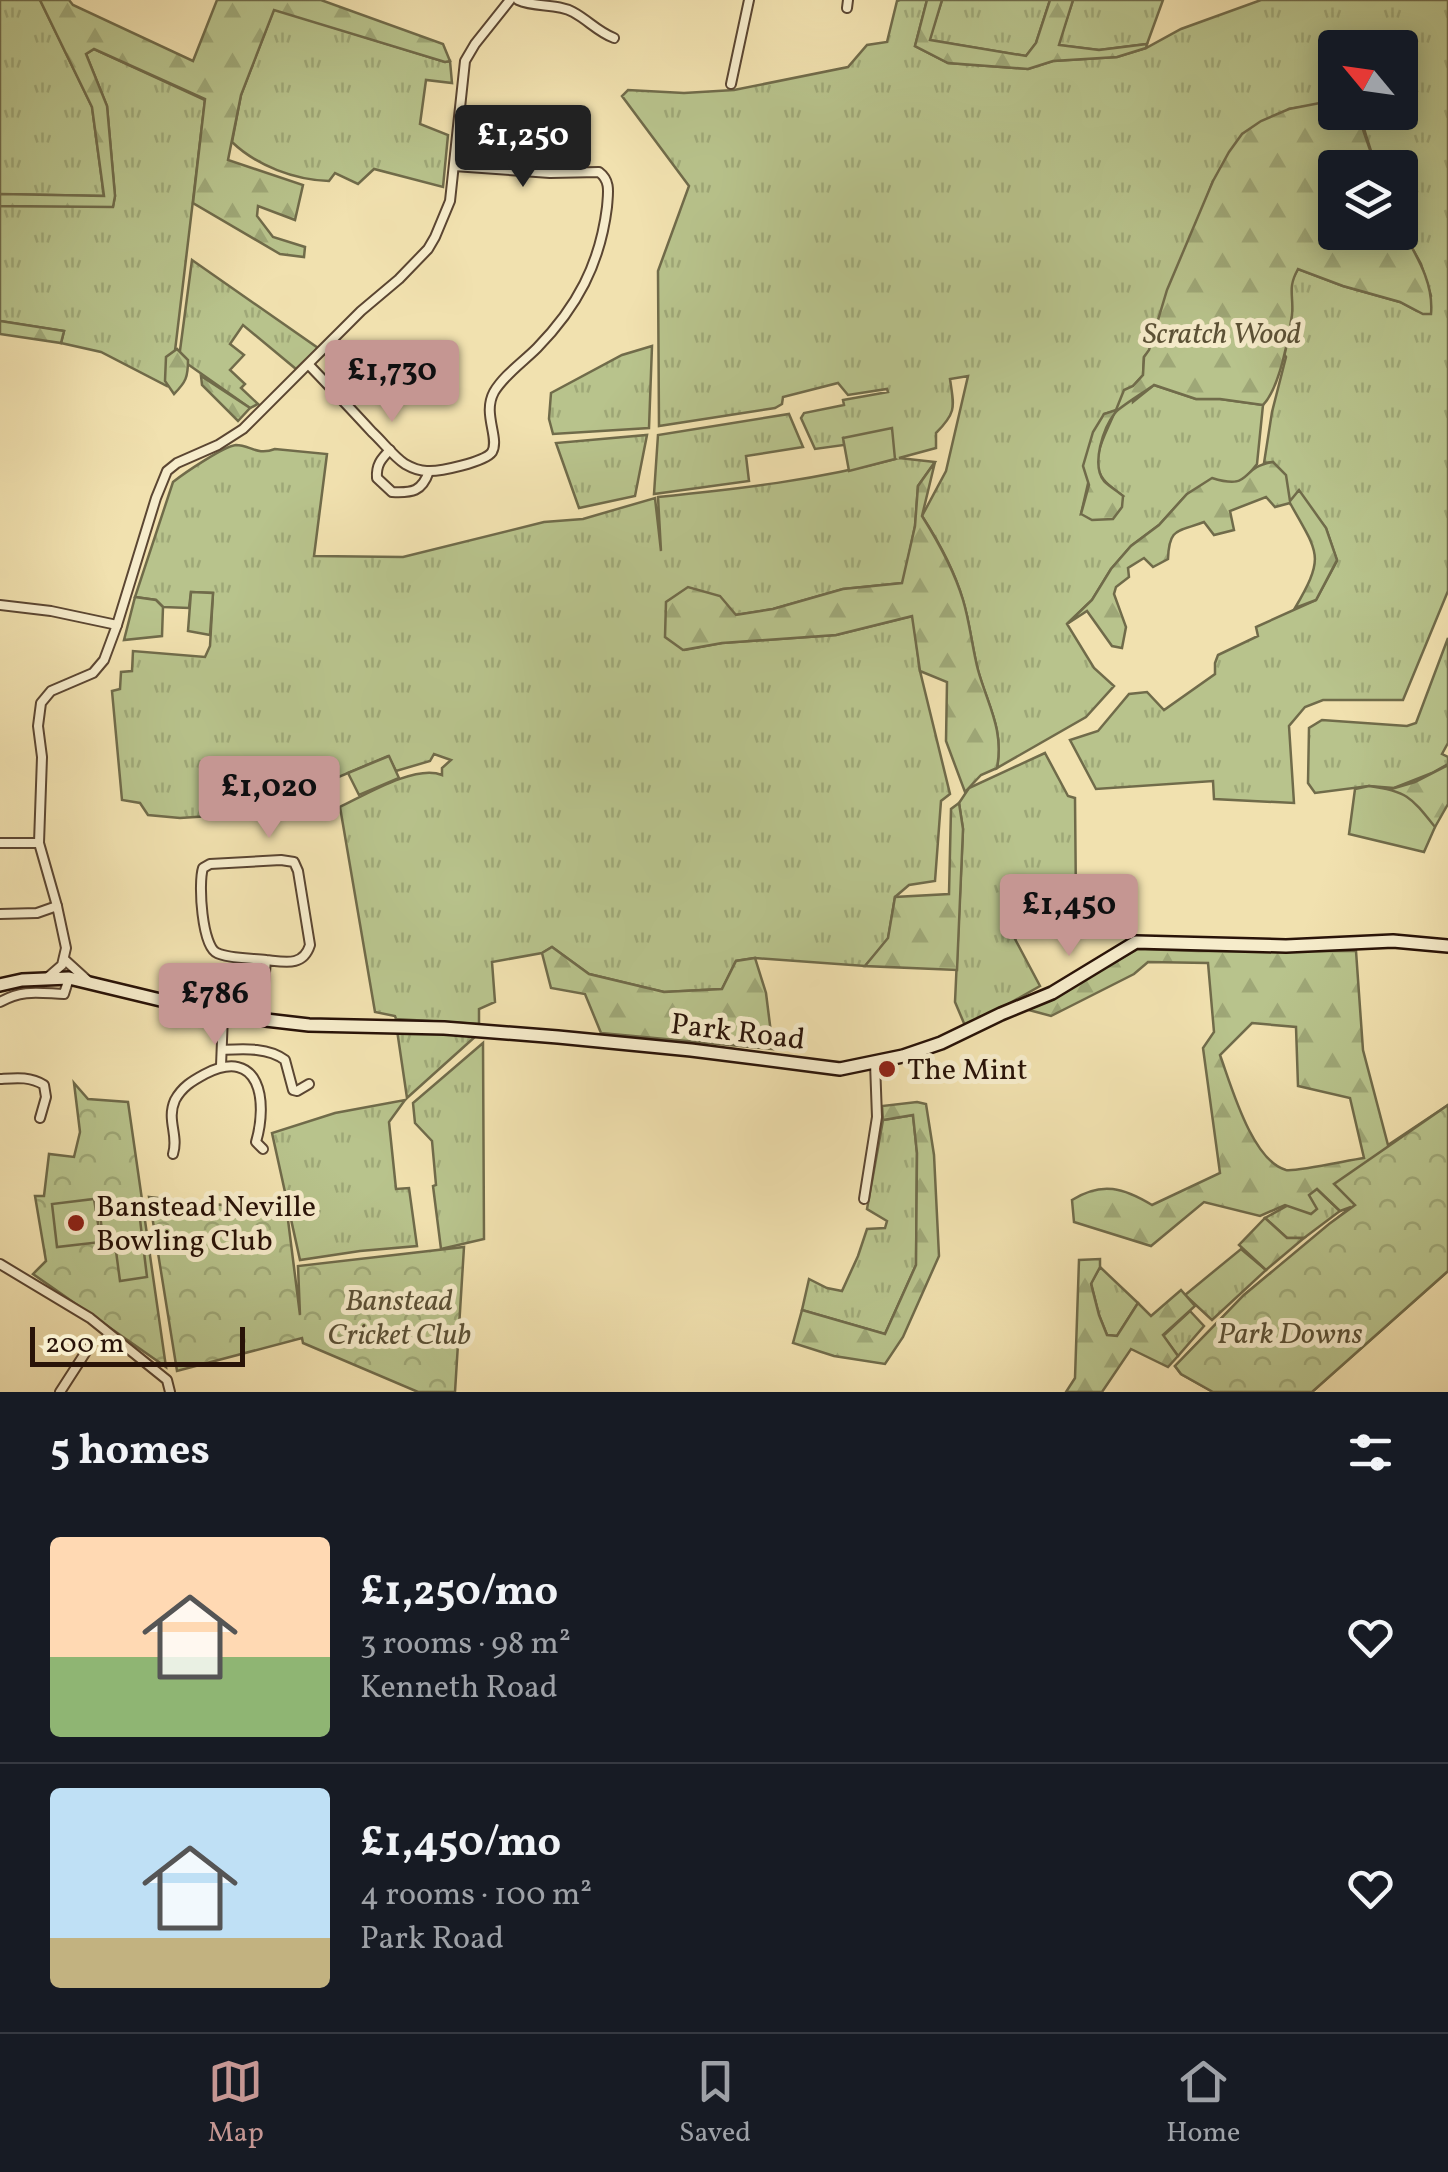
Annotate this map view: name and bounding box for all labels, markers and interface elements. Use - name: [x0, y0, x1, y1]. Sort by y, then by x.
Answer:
- north arrow: [1318, 30, 1418, 130]
- map controls: [1318, 30, 1418, 250]
- pin: £1,250: [442, 105, 604, 190]
- text: £1,250: [477, 115, 569, 159]
- button: layers: [1318, 150, 1418, 250]
- park label: Scratch Wood: [1143, 314, 1301, 356]
- pin: £1,730: [311, 340, 473, 425]
- text: £1,730: [347, 350, 437, 394]
- pin: £1,020: [188, 756, 350, 841]
- text: £1,020: [221, 766, 317, 810]
- pin: £1,450: [988, 874, 1150, 959]
- text: £1,450: [1022, 884, 1116, 928]
- pin: £786: [156, 963, 274, 1048]
- text: £786: [181, 973, 249, 1017]
- street label: Park Road: [668, 1004, 807, 1062]
- place label: The Mint: [907, 1050, 1027, 1092]
- marker: The Mint: [876, 1058, 898, 1080]
- place label: Banstead Neville Bowling Club: [96, 1187, 316, 1263]
- marker: Banstead Neville Bowling Club: [65, 1212, 87, 1234]
- park label: Banstead Cricket Club: [327, 1281, 471, 1357]
- park label: Park Downs: [1217, 1314, 1363, 1356]
- scale bar: [30, 1322, 245, 1366]
- text: 200 m: [45, 1325, 124, 1364]
- text: 5 homes: [50, 1423, 210, 1482]
- icon: filters: [1343, 1425, 1398, 1480]
- text: £1,250/mo: [360, 1564, 558, 1623]
- icon: home: [130, 1577, 250, 1697]
- icon: heart: [1343, 1610, 1398, 1665]
- text: 3 rooms · 98 m²: [360, 1623, 571, 1667]
- text: Kenneth Road: [360, 1667, 558, 1711]
- text: £1,450/mo: [360, 1815, 561, 1874]
- icon: home: [130, 1828, 250, 1948]
- icon: heart: [1343, 1861, 1398, 1916]
- text: 4 rooms · 100 m²: [360, 1874, 592, 1918]
- text: Park Road: [360, 1918, 504, 1962]
- tab: Map: [208, 2054, 264, 2153]
- tab: Saved: [679, 2054, 751, 2153]
- tab: Home: [1166, 2054, 1240, 2153]

